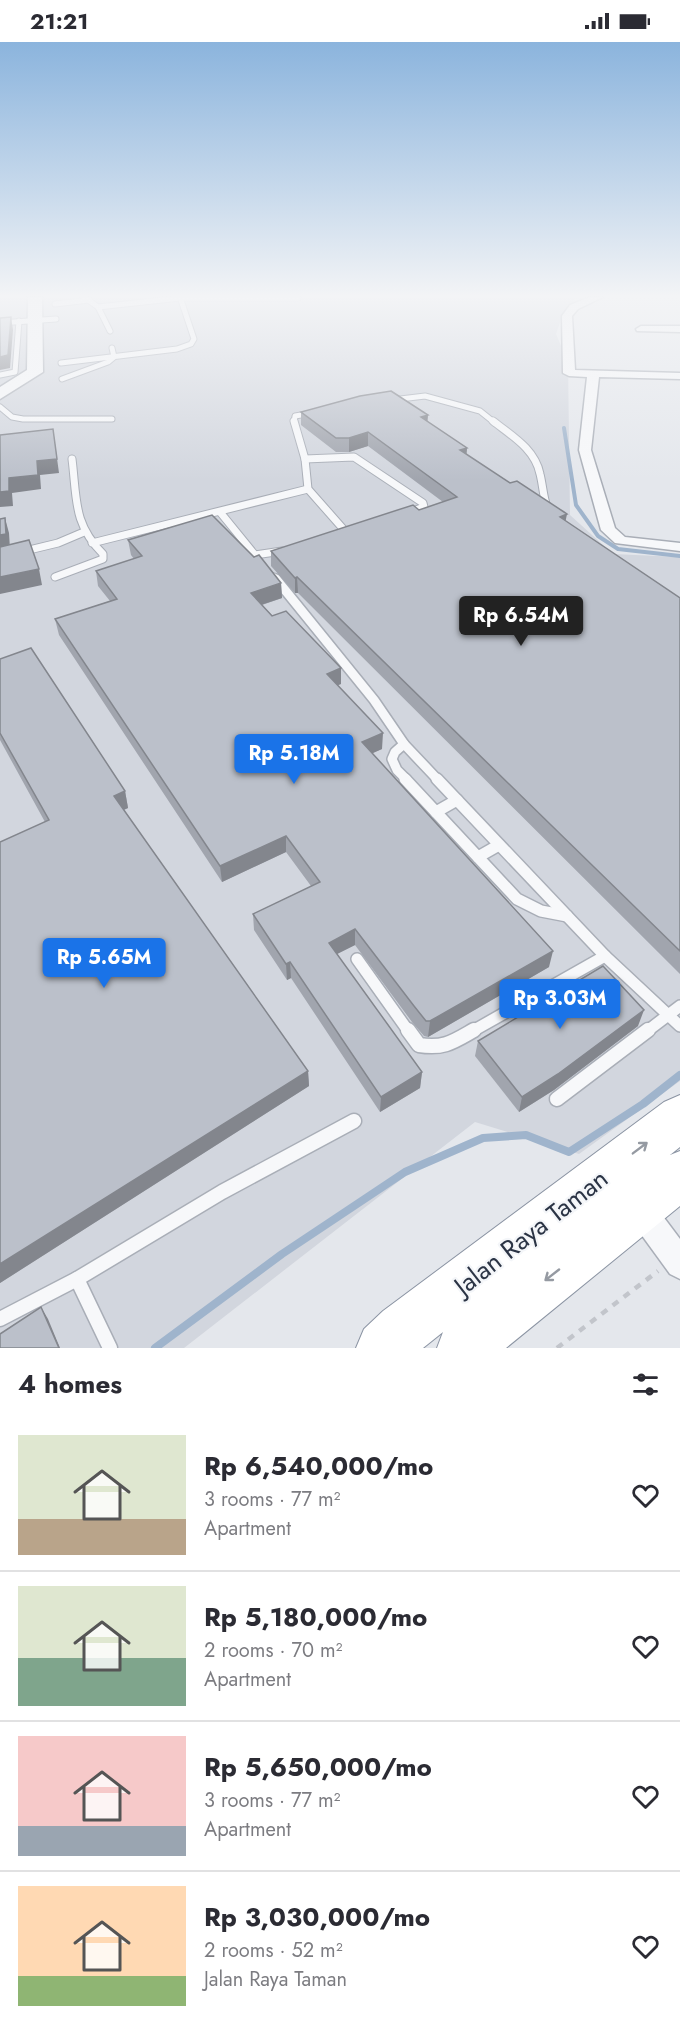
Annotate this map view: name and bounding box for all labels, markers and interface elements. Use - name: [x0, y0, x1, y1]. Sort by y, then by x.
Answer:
- text: 21:21: [30, 5, 88, 37]
- pin: Rp 6.54M: [459, 596, 583, 647]
- text: Rp 6.54M: [473, 601, 569, 630]
- pin: Rp 5.18M: [232, 734, 356, 785]
- text: Rp 5.18M: [248, 739, 340, 768]
- pin: Rp 5.65M: [42, 938, 166, 989]
- text: Rp 5.65M: [57, 943, 151, 972]
- pin: Rp 3.03M: [498, 979, 622, 1030]
- text: Rp 3.03M: [513, 984, 607, 1013]
- one-way arrow: [632, 1142, 648, 1155]
- street label: Jalan Raya Taman: [444, 1160, 616, 1306]
- one-way arrow: [544, 1268, 560, 1281]
- text: 4 homes: [18, 1365, 122, 1403]
- icon: filters: [629, 1368, 662, 1401]
- text: Rp 6,540,000/mo: [204, 1447, 433, 1485]
- icon: home: [66, 1459, 138, 1531]
- icon: heart: [629, 1479, 662, 1512]
- text: 3 rooms · 77 m²: [204, 1485, 341, 1514]
- text: Apartment: [204, 1514, 291, 1543]
- text: Rp 5,180,000/mo: [204, 1598, 427, 1636]
- icon: home: [66, 1610, 138, 1682]
- icon: heart: [629, 1630, 662, 1663]
- text: 2 rooms · 70 m²: [204, 1636, 342, 1665]
- text: Apartment: [204, 1665, 291, 1694]
- text: Rp 5,650,000/mo: [204, 1748, 432, 1786]
- icon: home: [66, 1760, 138, 1832]
- icon: heart: [629, 1780, 662, 1813]
- text: 3 rooms · 77 m²: [204, 1786, 341, 1815]
- text: Apartment: [204, 1815, 291, 1844]
- text: Rp 3,030,000/mo: [204, 1898, 430, 1936]
- icon: home: [66, 1910, 138, 1982]
- icon: heart: [629, 1930, 662, 1963]
- text: 2 rooms · 52 m²: [204, 1936, 343, 1965]
- text: Jalan Raya Taman: [204, 1965, 347, 1994]

